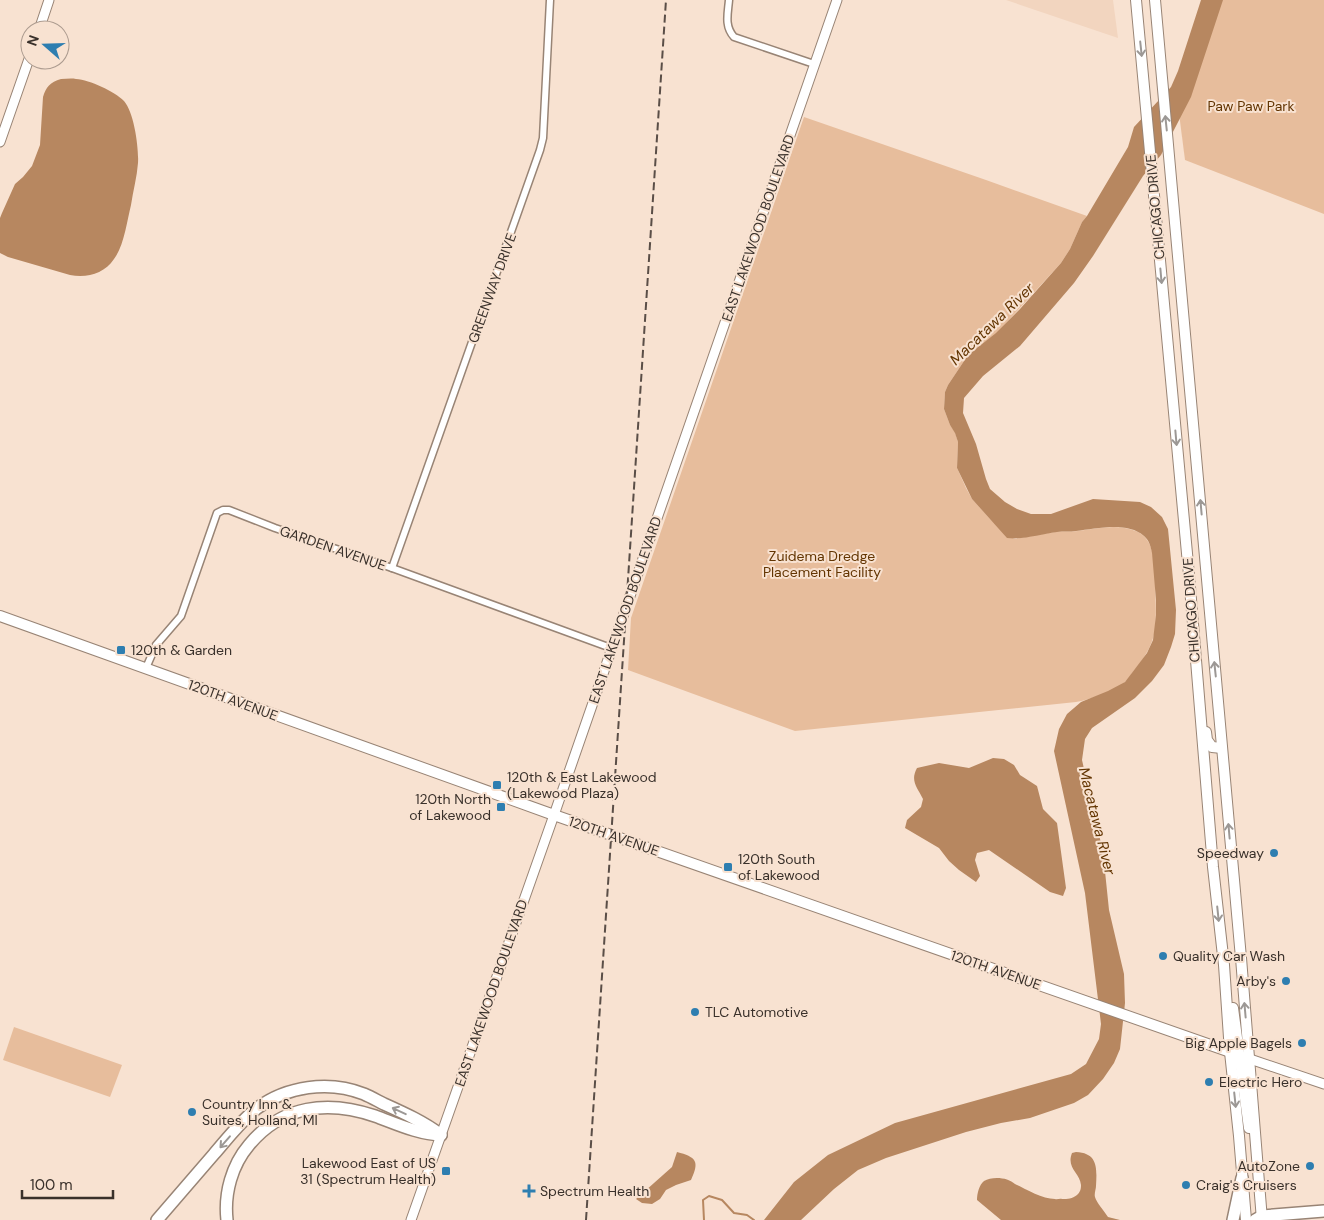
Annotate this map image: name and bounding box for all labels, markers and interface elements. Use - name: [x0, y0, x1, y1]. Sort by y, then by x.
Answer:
- north arrow: [20, 20, 70, 70]
- text: N: [23, 33, 43, 48]
- one-way arrow: [1136, 40, 1146, 56]
- park label: Paw Paw Park: [1207, 97, 1295, 115]
- one-way arrow: [1161, 116, 1171, 132]
- street label: EAST LAKEWOOD BOULEVARD: [717, 132, 799, 324]
- street label: CHICAGO DRIVE: [1141, 154, 1169, 260]
- street label: GREENWAY DRIVE: [464, 231, 520, 345]
- one-way arrow: [1157, 268, 1166, 284]
- water label: Macatawa River: [945, 278, 1039, 369]
- one-way arrow: [1172, 430, 1181, 446]
- one-way arrow: [1196, 499, 1205, 515]
- street label: EAST LAKEWOOD BOULEVARD: [584, 514, 666, 706]
- street label: GARDEN AVENUE: [278, 521, 389, 575]
- park label: Zuidema Dredge Placement Facility: [763, 547, 881, 581]
- street label: CHICAGO DRIVE: [1178, 557, 1204, 663]
- place label: 120th & Garden: [131, 641, 232, 659]
- marker: 120th & Garden: [115, 644, 127, 656]
- one-way arrow: [1210, 661, 1220, 677]
- street label: 120TH AVENUE: [186, 675, 281, 725]
- water label: Macatawa River: [1074, 765, 1120, 877]
- place label: 120th & East Lakewood (Lakewood Plaza): [507, 768, 657, 802]
- marker: 120th & East Lakewood (Lakewood Plaza): [491, 779, 503, 791]
- place label: 120th North of Lakewood: [409, 790, 491, 824]
- marker: 120th North of Lakewood: [495, 801, 507, 813]
- street label: 120TH AVENUE: [566, 812, 662, 860]
- one-way arrow: [1225, 823, 1234, 839]
- place label: Speedway: [1197, 844, 1264, 862]
- marker: Speedway: [1268, 847, 1280, 859]
- place label: 120th South of Lakewood: [738, 850, 820, 884]
- marker: 120th South of Lakewood: [722, 861, 734, 873]
- street label: EAST LAKEWOOD BOULEVARD: [450, 897, 532, 1089]
- one-way arrow: [1213, 906, 1223, 922]
- street label: 120TH AVENUE: [948, 946, 1044, 994]
- place label: Quality Car Wash: [1173, 947, 1285, 965]
- marker: Quality Car Wash: [1157, 950, 1169, 962]
- place label: Arby's: [1236, 972, 1276, 990]
- marker: Arby's: [1280, 975, 1292, 987]
- one-way arrow: [1240, 1002, 1250, 1018]
- place label: TLC Automotive: [705, 1003, 808, 1021]
- marker: TLC Automotive: [689, 1006, 701, 1018]
- place label: Big Apple Bagels: [1185, 1034, 1292, 1052]
- marker: Big Apple Bagels: [1296, 1037, 1308, 1049]
- place label: Electric Hero: [1219, 1073, 1302, 1091]
- marker: Electric Hero: [1203, 1076, 1215, 1088]
- one-way arrow: [1231, 1092, 1240, 1108]
- place label: Country Inn & Suites, Holland, MI: [202, 1095, 318, 1129]
- one-way arrow: [392, 1105, 407, 1115]
- marker: Country Inn & Suites, Holland, MI: [186, 1106, 198, 1118]
- one-way arrow: [219, 1135, 231, 1148]
- place label: Lakewood East of US 31 (Spectrum Health): [300, 1154, 436, 1188]
- place label: AutoZone: [1237, 1157, 1300, 1175]
- marker: AutoZone: [1304, 1160, 1316, 1172]
- marker: Lakewood East of US 31 (Spectrum Health): [440, 1165, 452, 1177]
- scale bar: [22, 1168, 114, 1200]
- text: 100 m: [30, 1175, 73, 1195]
- place label: Craig's Cruisers: [1196, 1176, 1297, 1194]
- marker: Craig's Cruisers: [1180, 1179, 1192, 1191]
- place label: Spectrum Health: [540, 1182, 649, 1200]
- marker: Spectrum Health: [522, 1184, 536, 1198]

